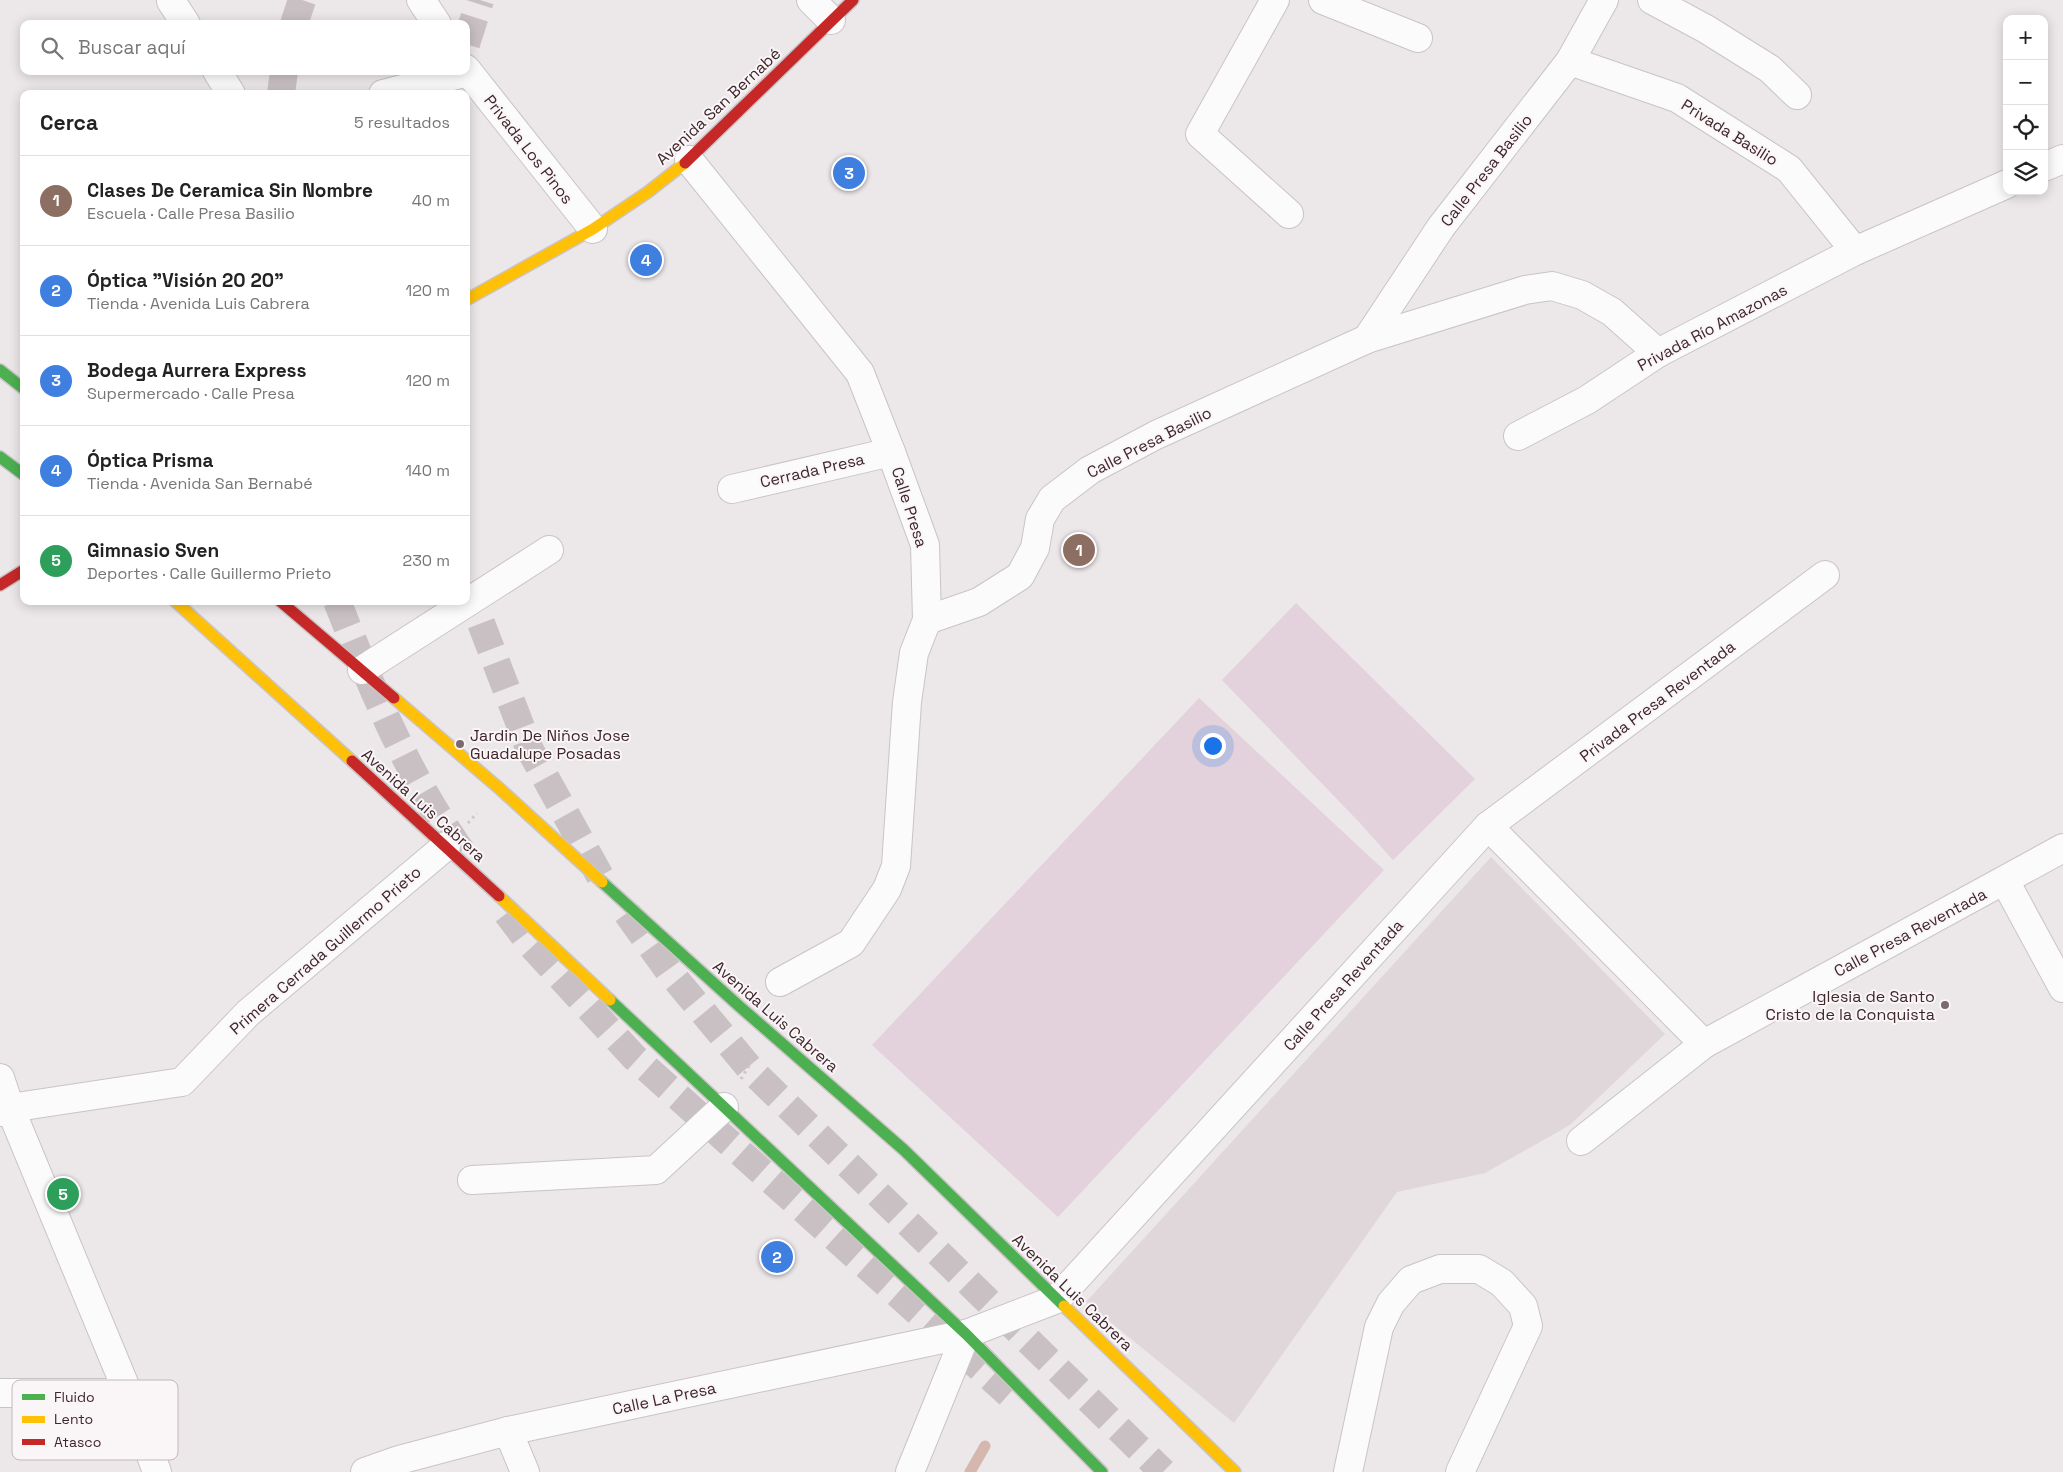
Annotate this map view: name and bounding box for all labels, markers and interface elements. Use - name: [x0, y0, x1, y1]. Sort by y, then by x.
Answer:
- map controls: [2003, 15, 2048, 195]
- button: +: [2003, 15, 2048, 60]
- search box: [20, 20, 470, 75]
- icon: search: [38, 34, 66, 62]
- text: Buscar aquí: [78, 35, 186, 60]
- street label: Avenida San Bernabé: [652, 43, 785, 170]
- button: −: [2003, 60, 2048, 105]
- street label: Privada Los Pinos: [479, 90, 578, 208]
- street label: Privada Basilio: [1677, 94, 1782, 171]
- button: locate: [2003, 105, 2048, 150]
- text: Cerca: [40, 109, 98, 136]
- street label: Calle Presa Basilio: [1436, 110, 1537, 231]
- text: 5 resultados: [354, 112, 450, 133]
- button: layers: [2003, 150, 2048, 195]
- pin: 3: [833, 154, 865, 192]
- text: Clases De Ceramica Sin Nombre: [87, 178, 373, 203]
- text: 1: [52, 190, 60, 211]
- text: 40 m: [412, 190, 450, 211]
- text: Escuela · Calle Presa Basilio: [87, 203, 295, 224]
- pin: 4: [630, 241, 662, 279]
- text: Óptica "Visión 20 20": [87, 268, 284, 293]
- street label: Privada Río Amazonas: [1634, 279, 1791, 376]
- text: 2: [51, 280, 61, 301]
- text: 120 m: [406, 280, 450, 301]
- text: Tienda · Avenida Luis Cabrera: [87, 293, 310, 314]
- text: Bodega Aurrera Express: [87, 358, 307, 383]
- text: 3: [51, 370, 61, 391]
- text: 120 m: [406, 370, 450, 391]
- text: Supermercado · Calle Presa: [87, 383, 295, 404]
- street label: Calle Presa Basilio: [1083, 402, 1215, 483]
- text: Óptica Prisma: [87, 448, 214, 473]
- street label: Cerrada Presa: [758, 448, 866, 493]
- text: 4: [51, 460, 61, 481]
- text: 140 m: [405, 460, 450, 481]
- street label: Calle Presa: [887, 464, 932, 550]
- text: Tienda · Avenida San Bernabé: [87, 473, 313, 494]
- pin: 1: [1063, 531, 1095, 569]
- text: Gimnasio Sven: [87, 538, 219, 563]
- text: 5: [51, 550, 61, 571]
- text: 230 m: [403, 550, 450, 571]
- text: Deportes · Calle Guillermo Prieto: [87, 563, 331, 584]
- street label: Privada Presa Reventada: [1575, 636, 1739, 767]
- place label: Jardin De Niños Jose Guadalupe Posadas: [470, 725, 630, 764]
- your location: [1200, 733, 1226, 759]
- marker: Jardin De Niños Jose Guadalupe Posadas: [454, 738, 466, 750]
- street label: Avenida Luis Cabrera: [357, 744, 490, 867]
- street label: Primera Cerrada Guillermo Prieto: [225, 861, 425, 1039]
- street label: Calle Presa Reventada: [1830, 883, 1990, 982]
- street label: Calle Presa Reventada: [1279, 915, 1408, 1055]
- street label: Avenida Luis Cabrera: [708, 956, 843, 1077]
- place label: Iglesia de Santo Cristo de la Conquista: [1766, 986, 1935, 1025]
- marker: Iglesia de Santo Cristo de la Conquista: [1939, 999, 1951, 1011]
- pin: 5: [47, 1175, 79, 1213]
- street label: Avenida Luis Cabrera: [1008, 1229, 1137, 1355]
- pin: 2: [761, 1238, 793, 1276]
- street label: Calle La Presa: [610, 1377, 718, 1420]
- legend: [12, 1380, 178, 1460]
- text: Fluido: [54, 1388, 95, 1406]
- text: Lento: [54, 1410, 93, 1428]
- text: Atasco: [54, 1433, 101, 1451]

